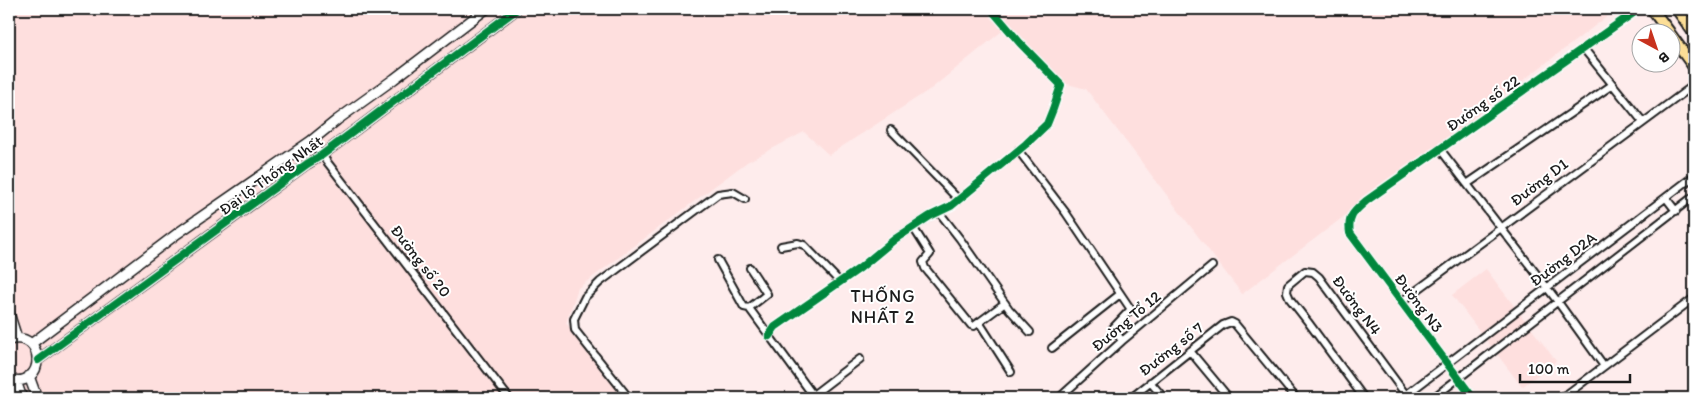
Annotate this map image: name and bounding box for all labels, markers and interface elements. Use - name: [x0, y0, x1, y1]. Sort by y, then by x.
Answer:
- north arrow: [1630, 22, 1680, 72]
- text: B: [1655, 48, 1673, 67]
- street label: Đường số 22: [1443, 70, 1524, 135]
- street label: Đại lộ Thống Nhất: [215, 131, 327, 219]
- street label: Đường D1: [1506, 154, 1572, 210]
- street label: Đường số 20: [387, 221, 455, 301]
- street label: Đường D2A: [1526, 228, 1600, 290]
- street label: Đường N3: [1391, 270, 1447, 336]
- street label: Đường N4: [1328, 271, 1386, 339]
- district label: THỐNG NHẤT 2: [850, 285, 916, 328]
- street label: Đường Tổ 12: [1088, 286, 1165, 355]
- street label: Đường số 7: [1135, 318, 1207, 380]
- scale bar: [1520, 352, 1630, 384]
- text: 100 m: [1528, 360, 1570, 378]

